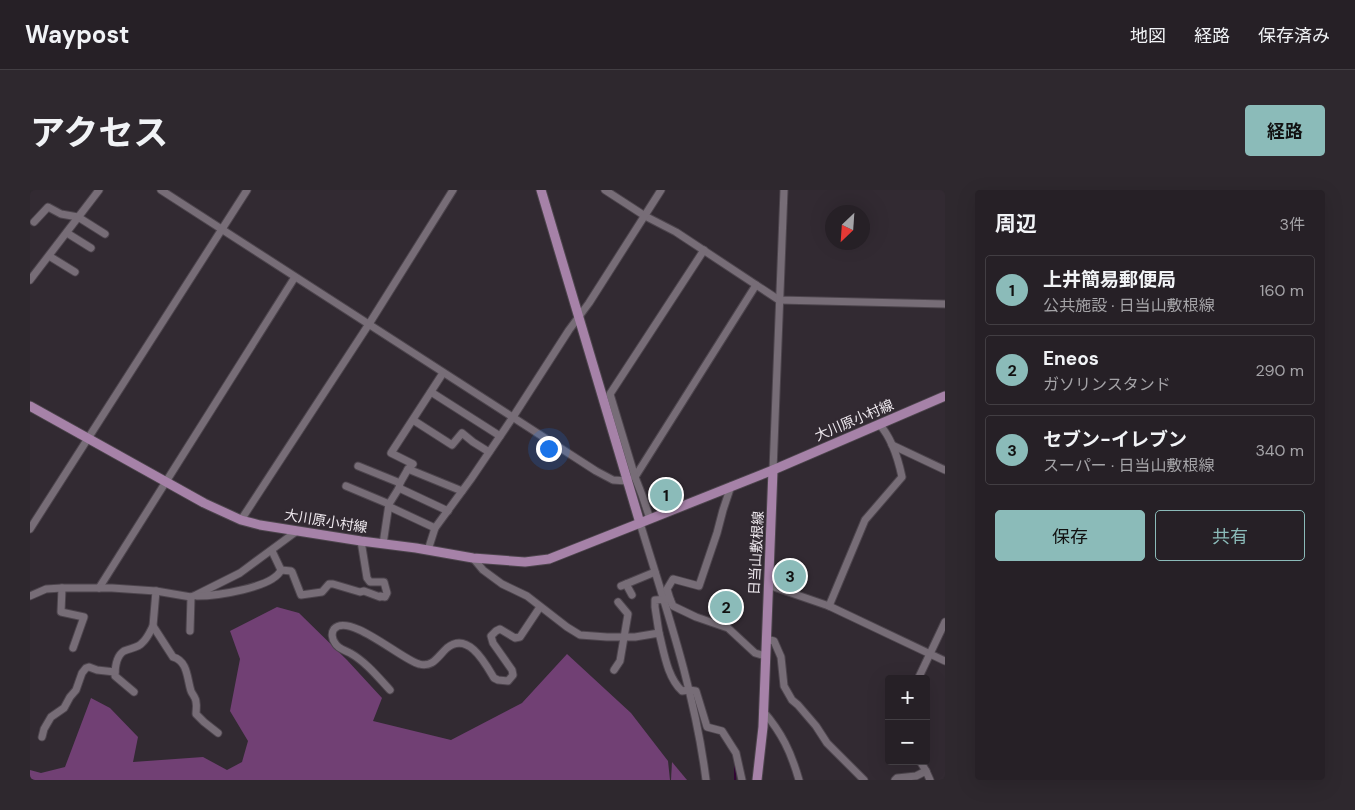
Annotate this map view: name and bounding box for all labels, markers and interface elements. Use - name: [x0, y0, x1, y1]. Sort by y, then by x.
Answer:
- text: Waypost: [25, 19, 129, 50]
- text: 地図: [1130, 24, 1166, 48]
- text: 経路: [1194, 24, 1230, 48]
- text: 保存済み: [1258, 24, 1330, 48]
- button: 経路: [1245, 105, 1325, 156]
- text: アクセス: [30, 110, 168, 156]
- north arrow: [825, 205, 870, 250]
- text: 周辺: [995, 210, 1037, 238]
- text: 3件: [1280, 214, 1305, 235]
- text: 上井簡易郵便局: [1043, 267, 1176, 292]
- text: 1: [1009, 280, 1015, 301]
- text: 160 m: [1260, 280, 1304, 301]
- text: 公共施設 · 日当山敷根線: [1043, 295, 1215, 316]
- text: Eneos: [1043, 346, 1099, 371]
- text: 2: [1007, 360, 1017, 381]
- text: 290 m: [1255, 360, 1304, 381]
- text: ガソリンスタンド: [1043, 374, 1171, 395]
- street label: 大川原小村線: [812, 395, 896, 445]
- text: セブン-イレブン: [1043, 427, 1187, 452]
- your location: [536, 436, 562, 462]
- text: 3: [1007, 440, 1017, 461]
- text: 340 m: [1255, 440, 1304, 461]
- text: スーパー · 日当山敷根線: [1043, 455, 1215, 476]
- pin: 1: [650, 476, 682, 514]
- street label: 大川原小村線: [283, 506, 369, 536]
- button: 保存: [995, 510, 1145, 561]
- button: 共有: [1155, 510, 1305, 561]
- street label: 日当山敷根線: [745, 511, 767, 595]
- pin: 3: [774, 557, 806, 595]
- pin: 2: [710, 588, 742, 626]
- map controls: [885, 675, 930, 765]
- button: +: [885, 675, 930, 720]
- button: −: [885, 720, 930, 765]

